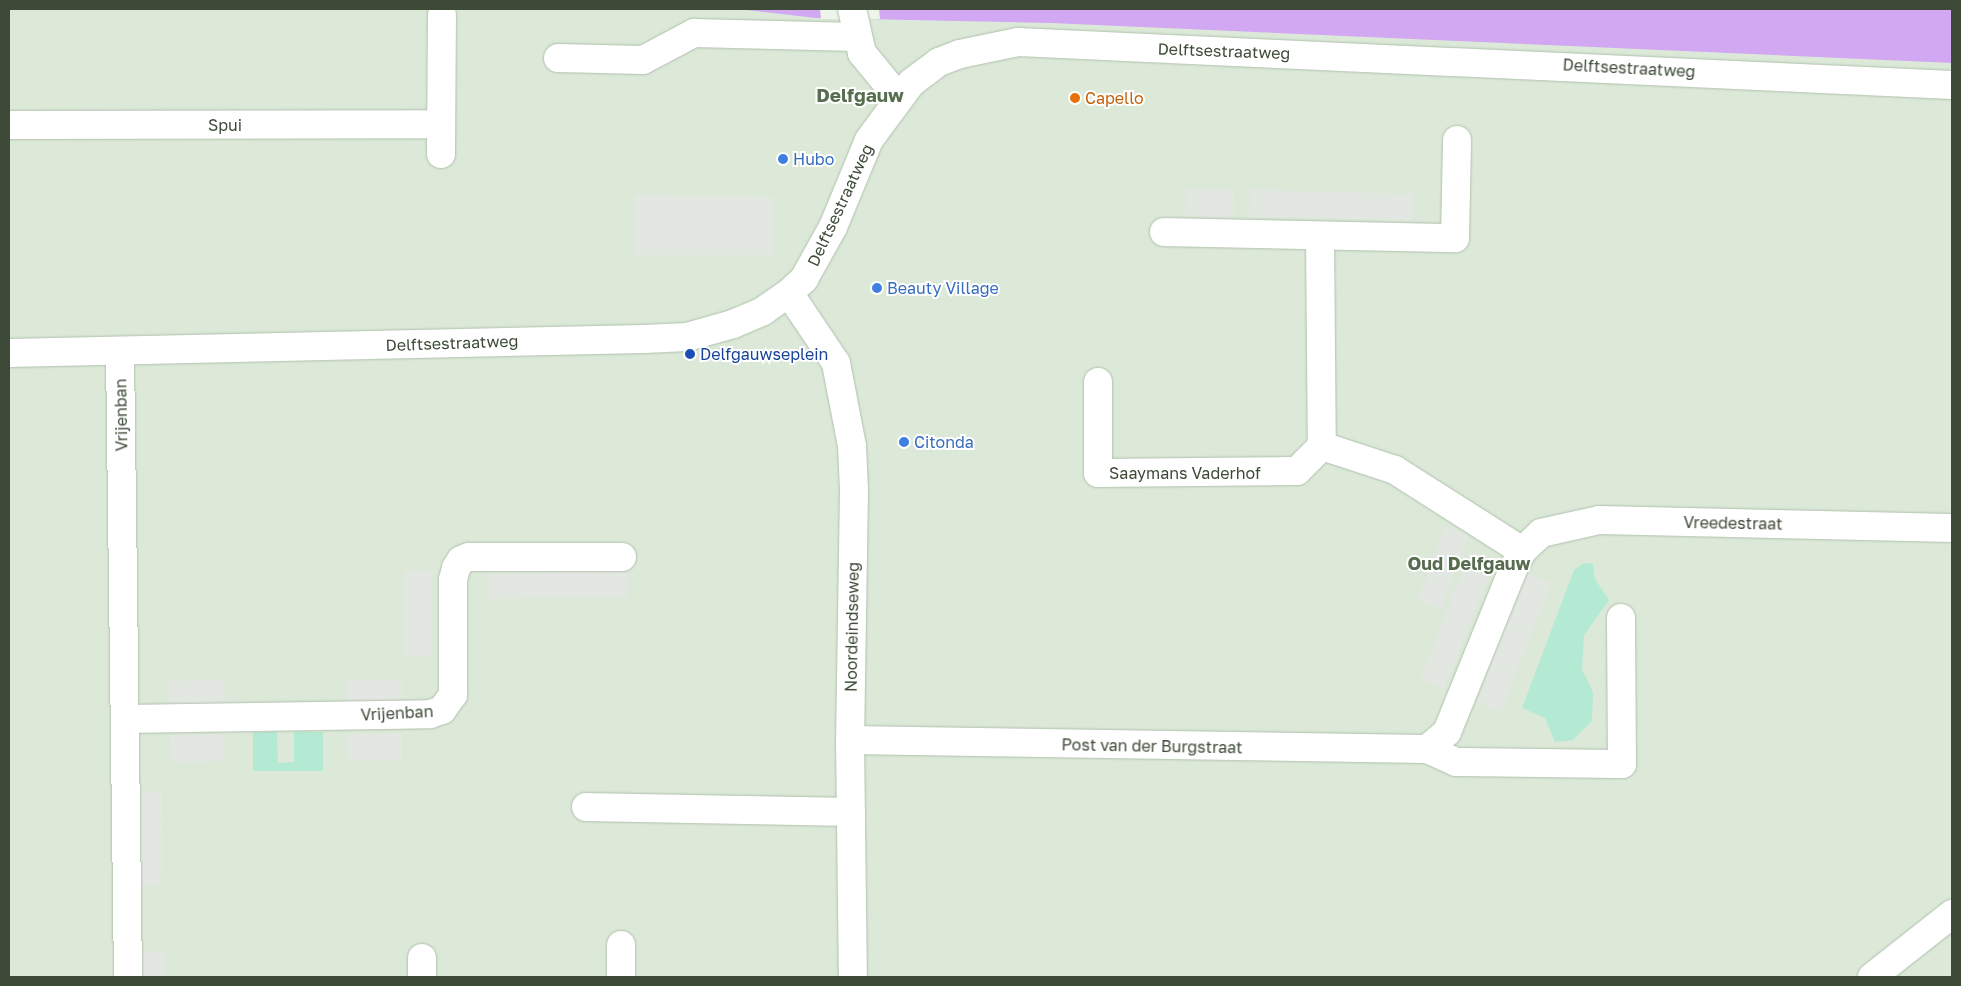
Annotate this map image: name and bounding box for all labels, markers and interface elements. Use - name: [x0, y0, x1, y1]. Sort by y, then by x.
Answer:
- street label: Delftsestraatweg: [1157, 39, 1291, 63]
- street label: Delftsestraatweg: [1562, 55, 1696, 81]
- district label: Delfgauw: [816, 84, 904, 106]
- place label: Capello: [1085, 88, 1144, 108]
- marker: Capello: [1069, 92, 1081, 104]
- street label: Spui: [208, 115, 242, 135]
- street label: Delftsestraatweg: [803, 141, 877, 269]
- place label: Hubo: [793, 149, 834, 169]
- marker: Hubo: [777, 153, 789, 165]
- place label: Beauty Village: [887, 278, 999, 298]
- marker: Beauty Village: [871, 282, 883, 294]
- street label: Delftsestraatweg: [385, 331, 519, 355]
- place label: Delfgauwseplein: [700, 344, 828, 364]
- marker: Delfgauwseplein: [684, 348, 696, 360]
- street label: Vrijenban: [111, 378, 131, 452]
- place label: Citonda: [914, 432, 974, 452]
- marker: Citonda: [898, 436, 910, 448]
- street label: Saaymans Vaderhof: [1109, 463, 1261, 483]
- street label: Vreedestraat: [1683, 513, 1783, 533]
- district label: Oud Delfgauw: [1408, 552, 1530, 574]
- street label: Noordeindseweg: [841, 562, 863, 692]
- street label: Vrijenban: [360, 702, 434, 724]
- street label: Post van der Burgstraat: [1061, 735, 1243, 757]

